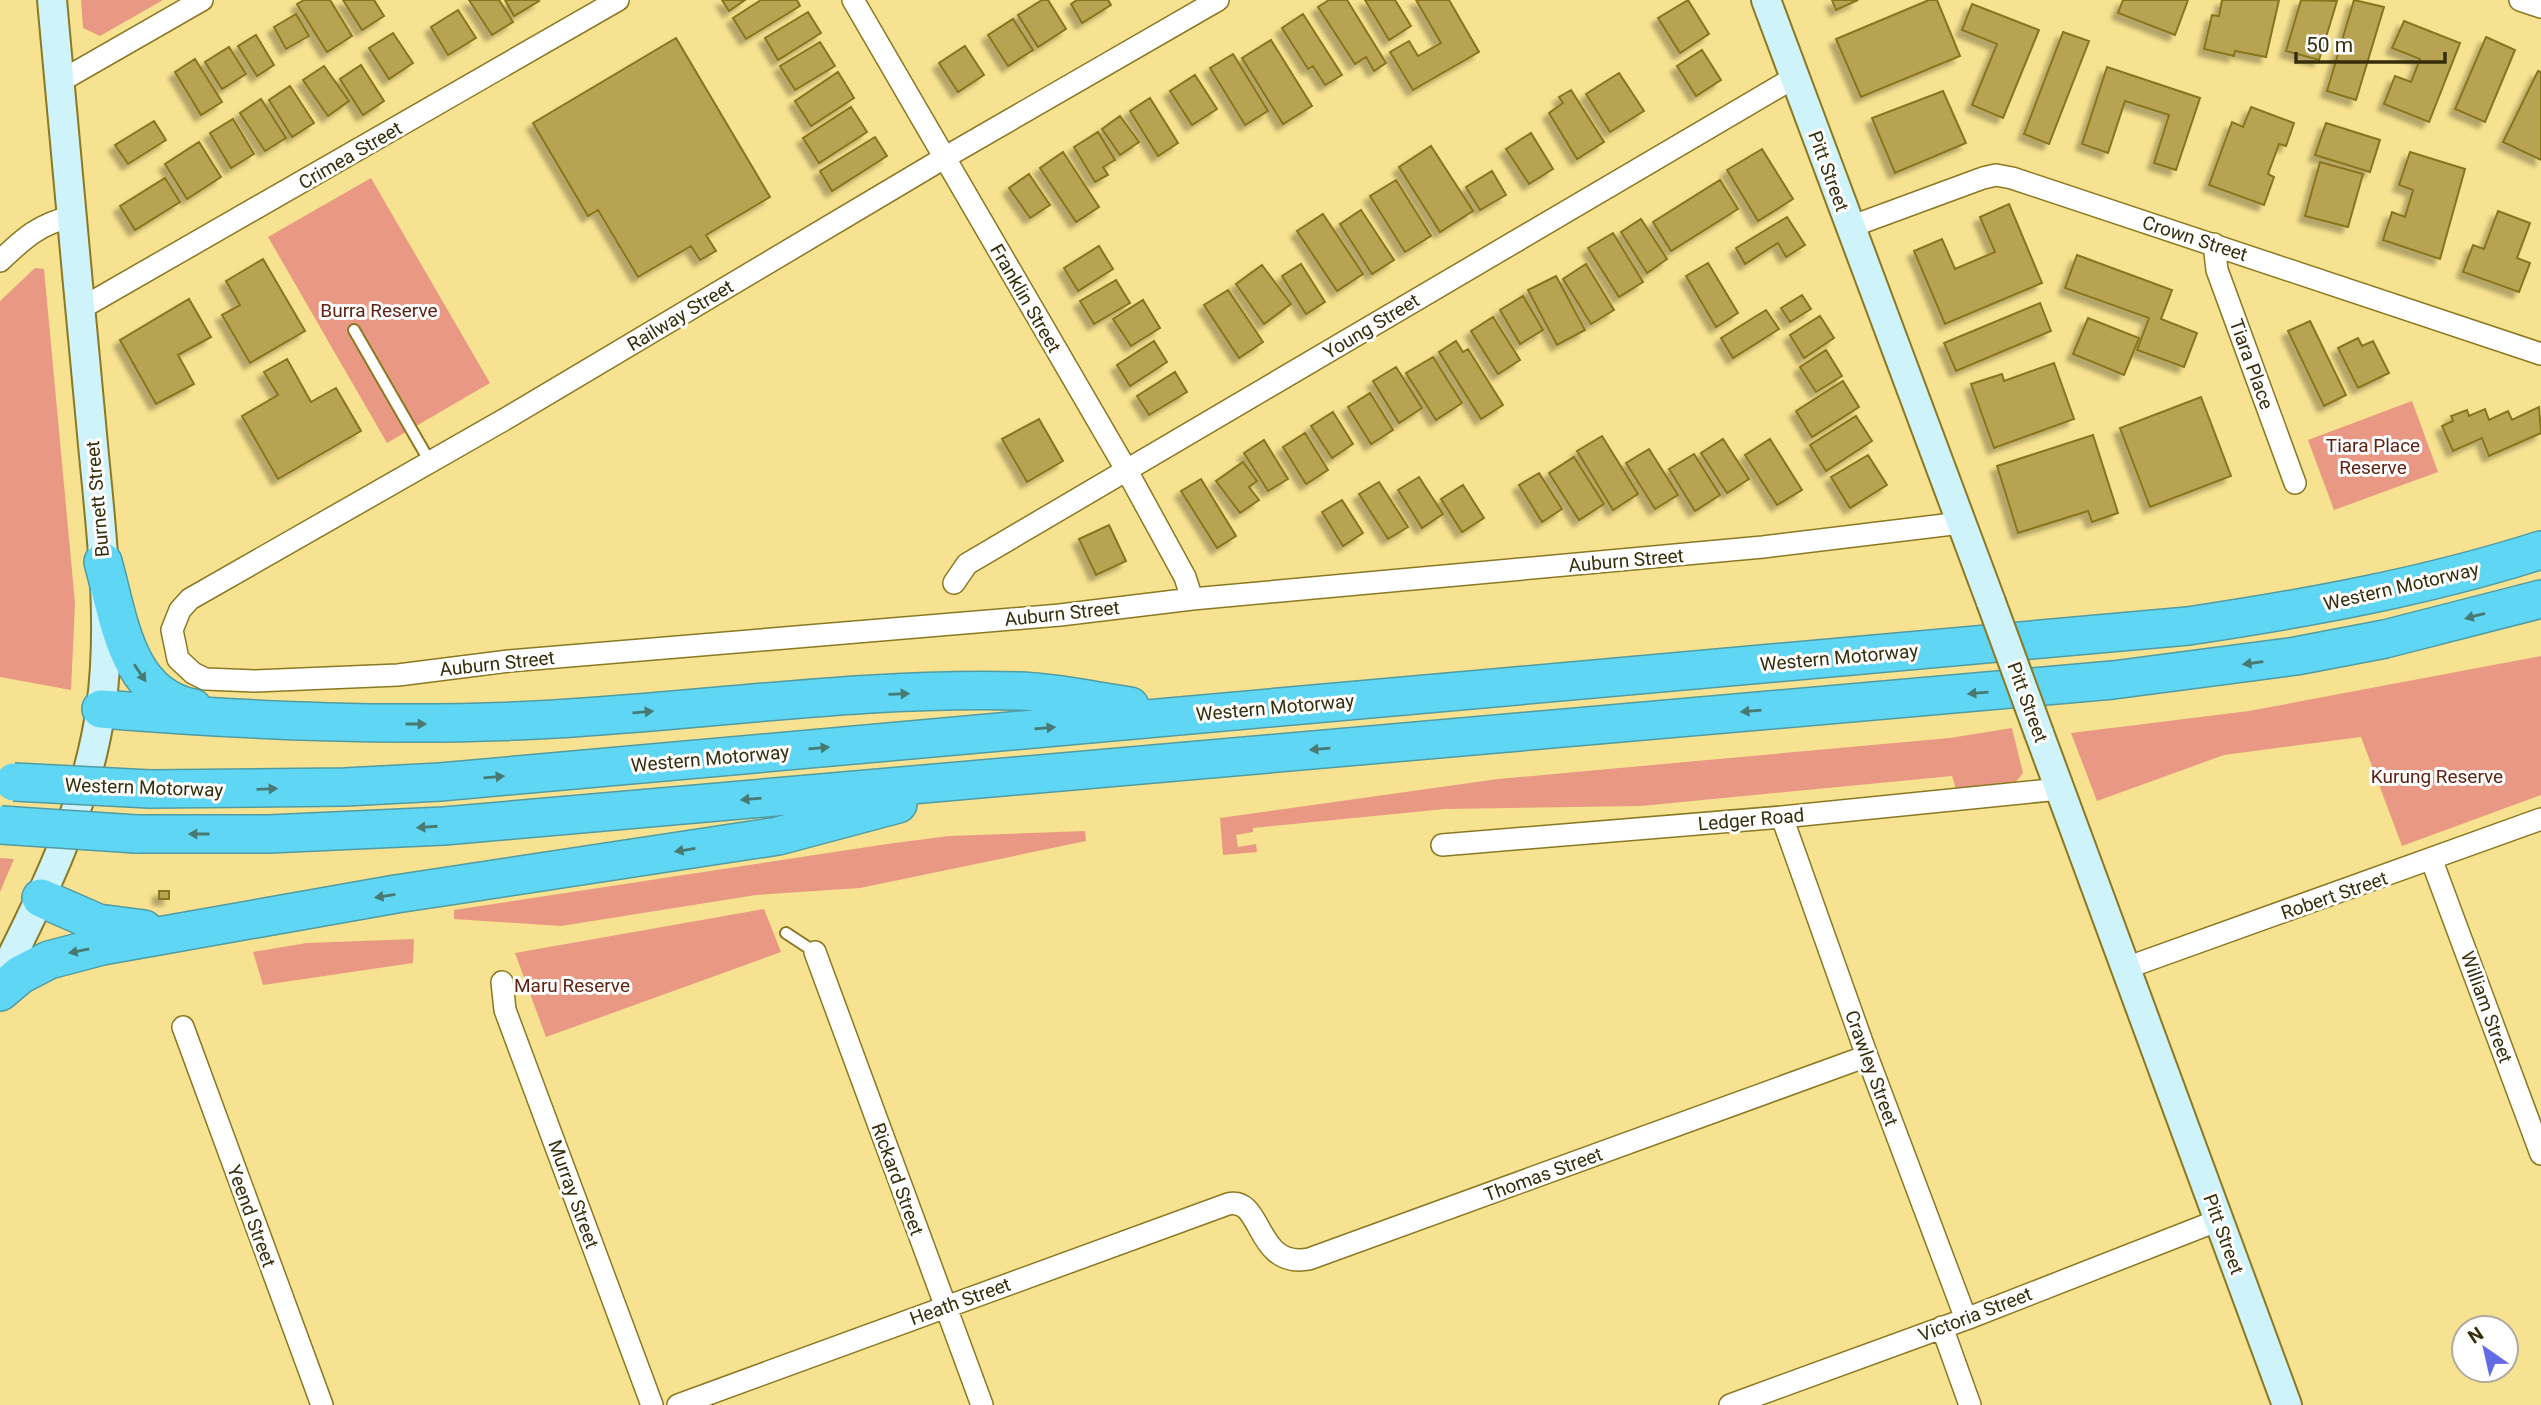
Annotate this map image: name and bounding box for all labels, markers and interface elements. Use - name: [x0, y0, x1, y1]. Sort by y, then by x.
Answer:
- scale bar: [2296, 21, 2445, 65]
- text: 50 m: [2306, 33, 2353, 57]
- street label: Crimea Street: [295, 117, 406, 194]
- street label: Pitt Street: [1803, 128, 1854, 215]
- street label: Crown Street: [2139, 211, 2250, 266]
- street label: Franklin Street: [985, 240, 1066, 357]
- street label: Railway Street: [623, 275, 737, 356]
- street label: Young Street: [1319, 289, 1424, 364]
- park label: Burra Reserve: [320, 299, 438, 322]
- street label: Tiara Place: [2225, 316, 2278, 412]
- park label: Tiara Place Reserve: [2326, 434, 2420, 479]
- street label: Burnett Street: [81, 440, 114, 558]
- street label: Auburn Street: [1567, 544, 1685, 577]
- street label: Western Motorway: [2321, 557, 2481, 616]
- street label: Auburn Street: [1003, 596, 1121, 631]
- one-way arrow: [2464, 612, 2485, 622]
- street label: Western Motorway: [1759, 639, 1919, 676]
- street label: Auburn Street: [438, 646, 556, 681]
- one-way arrow: [2241, 657, 2263, 668]
- street label: Pitt Street: [2002, 659, 2053, 746]
- one-way arrow: [133, 663, 146, 682]
- one-way arrow: [888, 688, 910, 699]
- one-way arrow: [1967, 688, 1989, 699]
- street label: Western Motorway: [1195, 689, 1355, 726]
- one-way arrow: [632, 706, 654, 717]
- one-way arrow: [1740, 706, 1762, 717]
- one-way arrow: [405, 718, 427, 730]
- one-way arrow: [1035, 722, 1057, 733]
- street label: Western Motorway: [630, 740, 790, 777]
- one-way arrow: [808, 742, 830, 753]
- one-way arrow: [1309, 744, 1331, 755]
- park label: Kurung Reserve: [2371, 765, 2503, 788]
- one-way arrow: [484, 771, 506, 782]
- street label: Western Motorway: [64, 773, 224, 802]
- one-way arrow: [257, 783, 279, 795]
- one-way arrow: [740, 794, 762, 805]
- street label: Ledger Road: [1697, 803, 1805, 836]
- one-way arrow: [415, 822, 437, 833]
- one-way arrow: [188, 828, 210, 840]
- one-way arrow: [674, 845, 696, 856]
- street label: Robert Street: [2278, 866, 2391, 924]
- one-way arrow: [373, 891, 395, 902]
- one-way arrow: [68, 946, 90, 957]
- street label: William Street: [2456, 948, 2517, 1066]
- park label: Maru Reserve: [514, 974, 630, 997]
- street label: Crawley Street: [1840, 1007, 1903, 1129]
- street label: Rickard Street: [867, 1120, 929, 1239]
- street label: Murray Street: [543, 1137, 604, 1251]
- street label: Thomas Street: [1481, 1142, 1605, 1207]
- street label: Yeend Street: [222, 1162, 281, 1270]
- street label: Pitt Street: [2198, 1191, 2249, 1278]
- street label: Heath Street: [907, 1273, 1014, 1330]
- street label: Victoria Street: [1915, 1282, 2035, 1347]
- north arrow: [2450, 1314, 2520, 1384]
- text: N: [2464, 1322, 2488, 1349]

